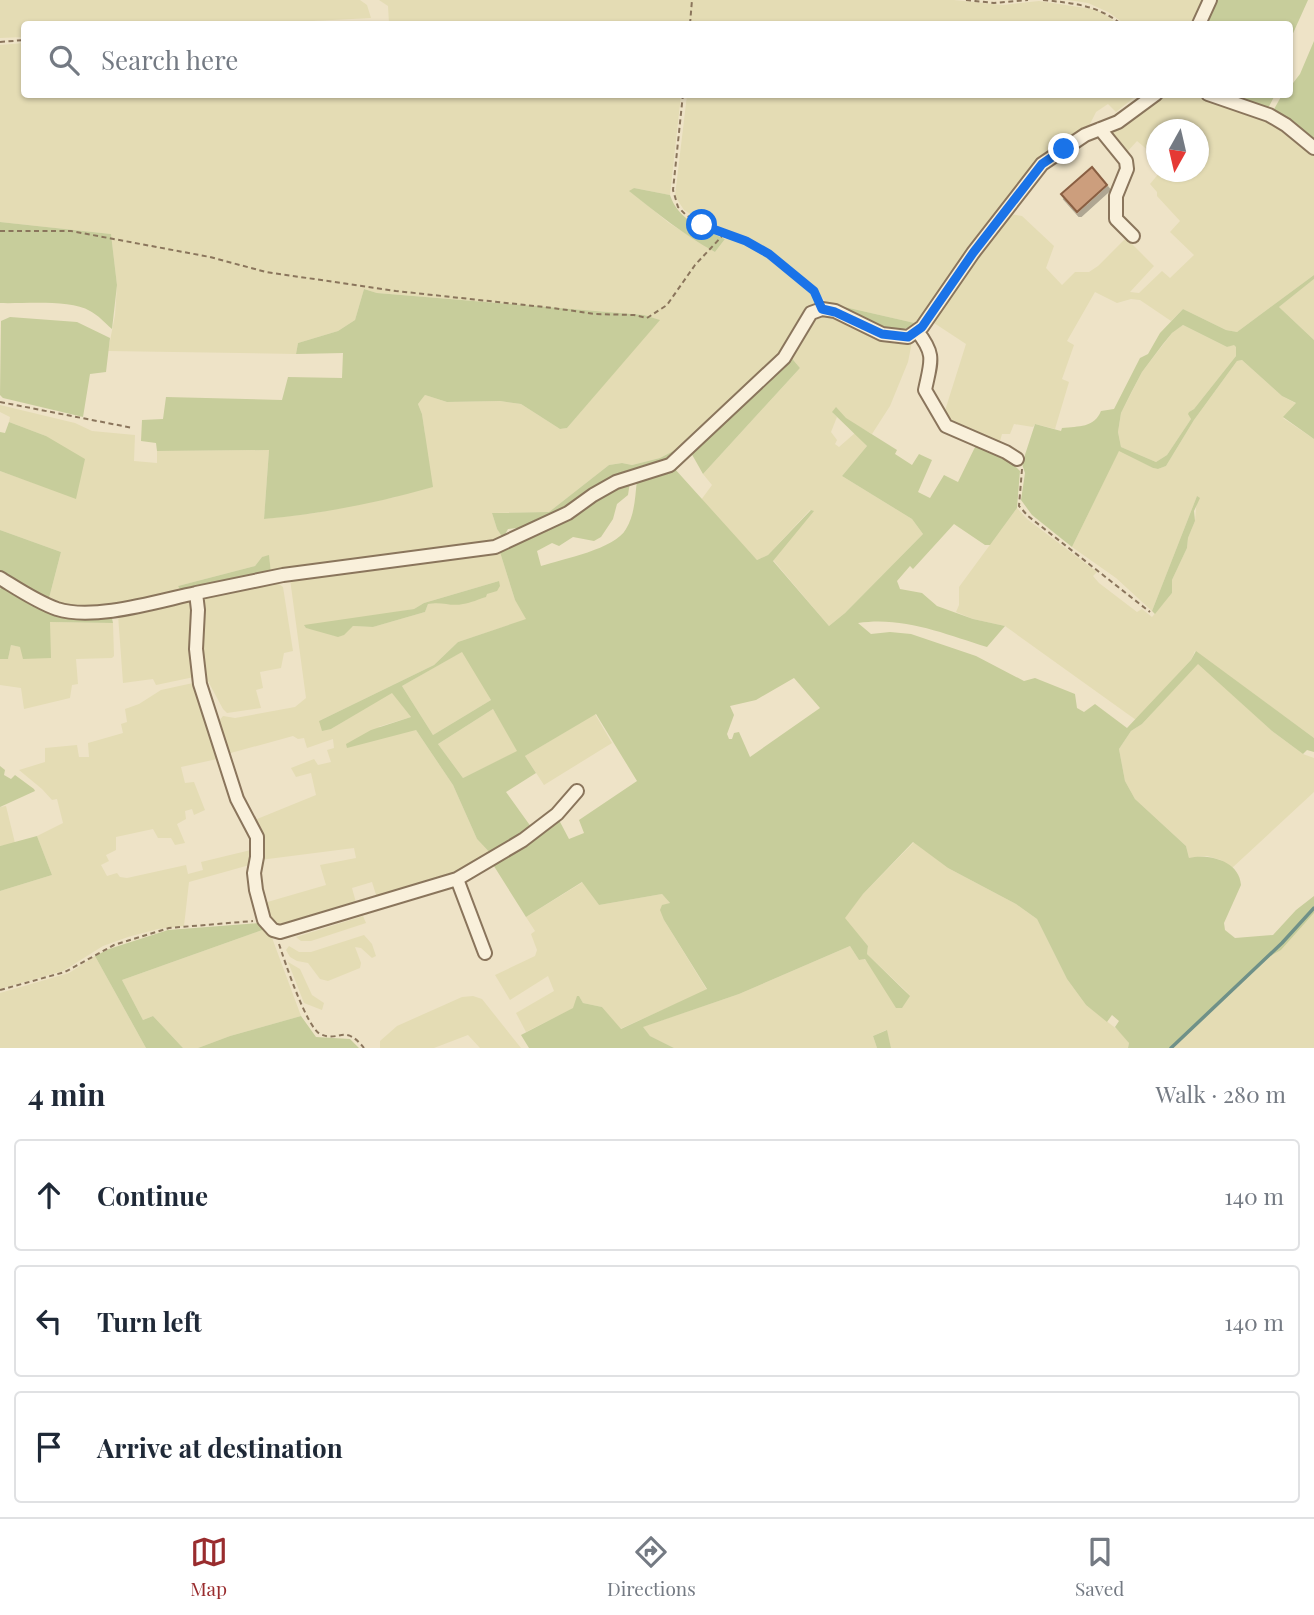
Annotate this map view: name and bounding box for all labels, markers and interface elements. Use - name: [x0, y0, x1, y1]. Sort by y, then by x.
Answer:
- search box: [21, 21, 1293, 98]
- icon: search: [45, 41, 83, 79]
- text: Search here: [101, 42, 238, 77]
- north arrow: [1146, 119, 1209, 182]
- route end: [1048, 133, 1079, 164]
- route start: [686, 209, 717, 240]
- text: 4 min: [28, 1074, 106, 1114]
- text: Walk · 280 m: [1155, 1078, 1286, 1109]
- icon: ahead: [30, 1176, 68, 1214]
- text: Continue: [97, 1178, 208, 1213]
- text: 140 m: [1224, 1180, 1284, 1211]
- icon: left: [30, 1302, 68, 1340]
- text: Turn left: [97, 1304, 202, 1339]
- text: 140 m: [1224, 1306, 1284, 1337]
- icon: arrive: [30, 1428, 68, 1466]
- text: Arrive at destination: [97, 1430, 343, 1465]
- tab: Map: [190, 1533, 228, 1601]
- tab: Directions: [607, 1533, 696, 1601]
- tab: Saved: [1075, 1533, 1124, 1601]

